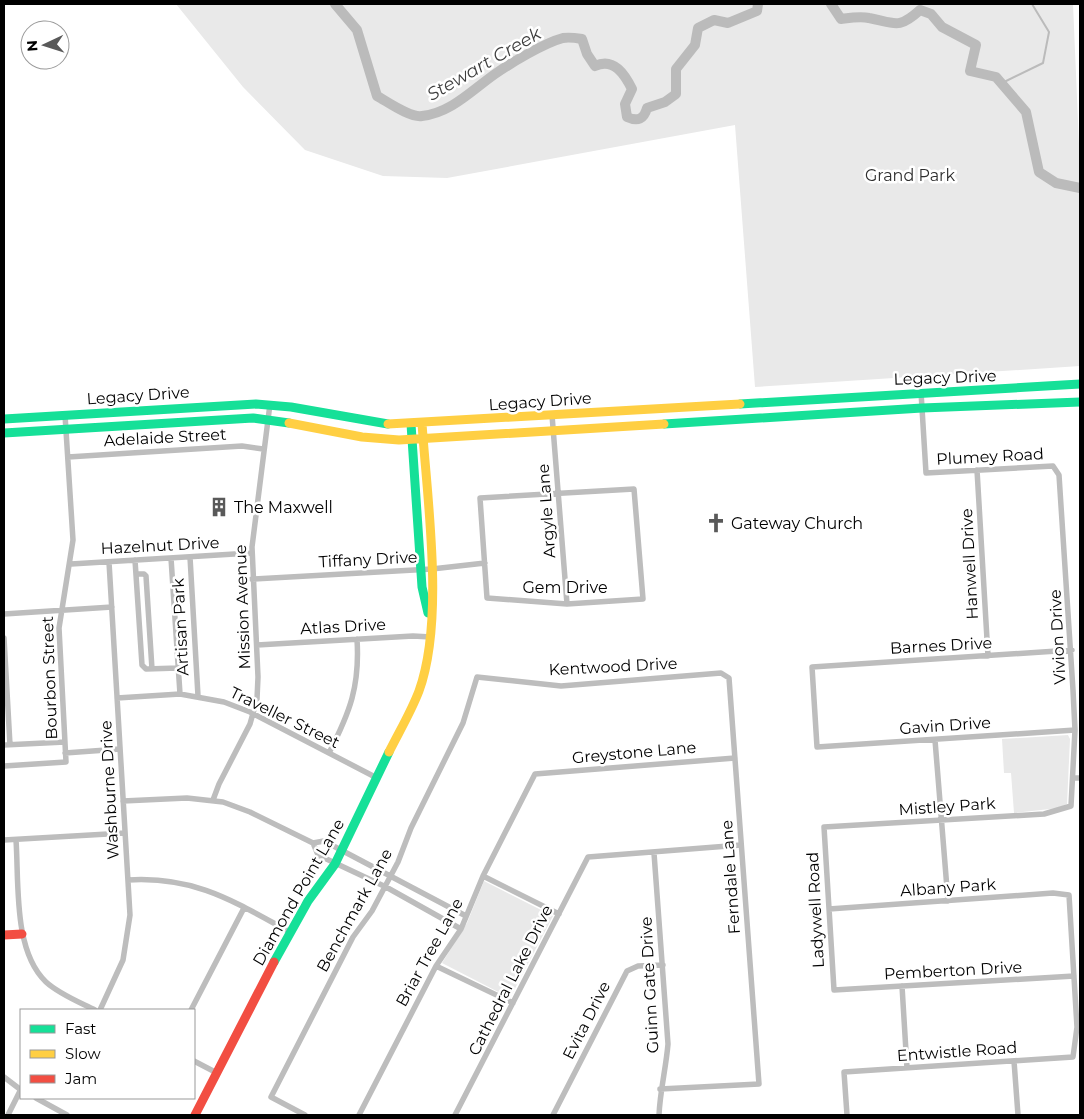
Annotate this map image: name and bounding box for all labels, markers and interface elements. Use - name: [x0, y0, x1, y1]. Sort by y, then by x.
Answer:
- north arrow: [20, 20, 70, 70]
- water label: Stewart Creek: [423, 22, 546, 106]
- text: N: [23, 40, 41, 52]
- park label: Grand Park: [865, 166, 955, 185]
- street label: Legacy Drive: [893, 366, 997, 389]
- street label: Legacy Drive: [86, 382, 190, 409]
- street label: Legacy Drive: [488, 388, 592, 415]
- street label: Adelaide Street: [103, 425, 227, 450]
- street label: Plumey Road: [936, 444, 1044, 469]
- street label: Argyle Lane: [534, 463, 559, 559]
- building icon: The Maxwell: [208, 496, 230, 518]
- place label: The Maxwell: [234, 498, 333, 517]
- street label: Hanwell Drive: [957, 508, 982, 620]
- church icon: Gateway Church: [705, 512, 727, 534]
- place label: Gateway Church: [731, 514, 863, 533]
- street label: Hazelnut Drive: [100, 533, 220, 558]
- street label: Mission Avenue: [231, 544, 254, 670]
- street label: Tiffany Drive: [318, 547, 418, 572]
- street label: Artisan Park: [168, 577, 193, 676]
- street label: Gem Drive: [522, 578, 608, 597]
- street label: Vivion Drive: [1046, 589, 1069, 685]
- street label: Bourbon Street: [38, 615, 61, 740]
- street label: Atlas Drive: [300, 615, 386, 638]
- street label: Barnes Drive: [890, 633, 993, 658]
- street label: Kentwood Drive: [548, 654, 678, 679]
- street label: Traveller Street: [227, 683, 343, 752]
- street label: Gavin Drive: [899, 713, 991, 738]
- street label: Washburne Drive: [96, 720, 123, 860]
- street label: Greystone Lane: [571, 738, 697, 767]
- street label: Mistley Park: [898, 794, 997, 819]
- street label: Diamond Point Lane: [249, 815, 348, 969]
- street label: Ferndale Lane: [717, 819, 744, 935]
- street label: Benchmark Lane: [313, 845, 396, 975]
- street label: Ladywell Road: [803, 851, 828, 969]
- street label: Albany Park: [900, 875, 997, 900]
- street label: Briar Tree Lane: [392, 895, 467, 1010]
- street label: Cathedral Lake Drive: [464, 902, 557, 1059]
- street label: Guinn Gate Drive: [636, 916, 663, 1054]
- street label: Pemberton Drive: [884, 957, 1023, 984]
- street label: Evita Drive: [559, 978, 614, 1062]
- legend: [20, 1009, 195, 1099]
- text: Fast: [65, 1019, 96, 1038]
- street label: Entwistle Road: [896, 1038, 1018, 1065]
- text: Slow: [65, 1044, 101, 1063]
- text: Jam: [64, 1069, 97, 1088]

